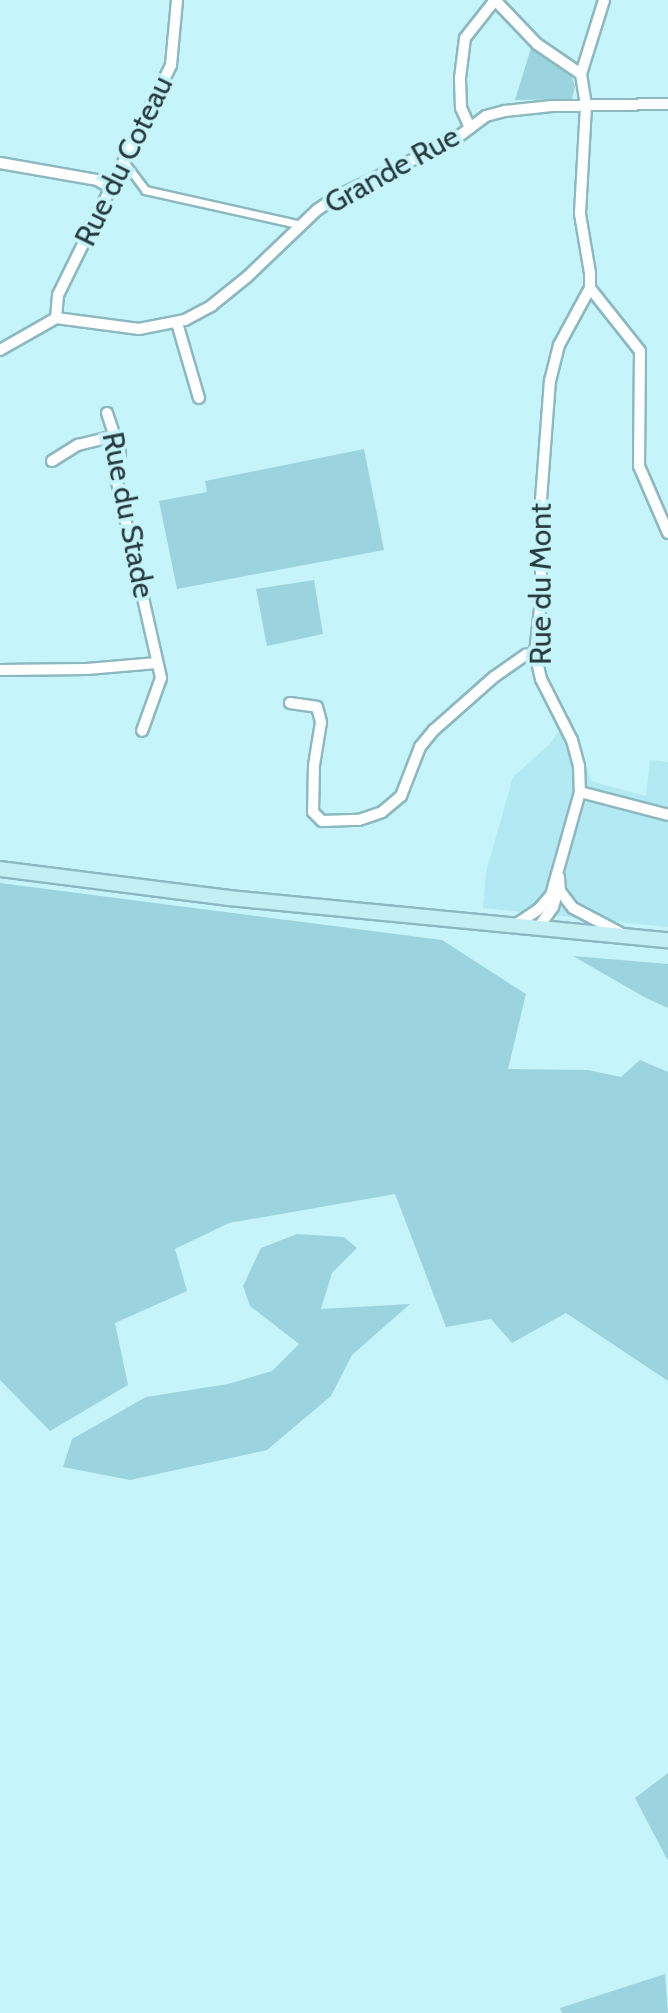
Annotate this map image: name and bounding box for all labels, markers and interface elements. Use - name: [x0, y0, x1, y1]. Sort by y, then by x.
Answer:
- street label: Rue du Coteau: [67, 70, 181, 252]
- street label: Grande Rue: [319, 118, 465, 222]
- street label: Rue du Stade: [94, 429, 162, 601]
- street label: Rue du Mont: [523, 503, 559, 665]

